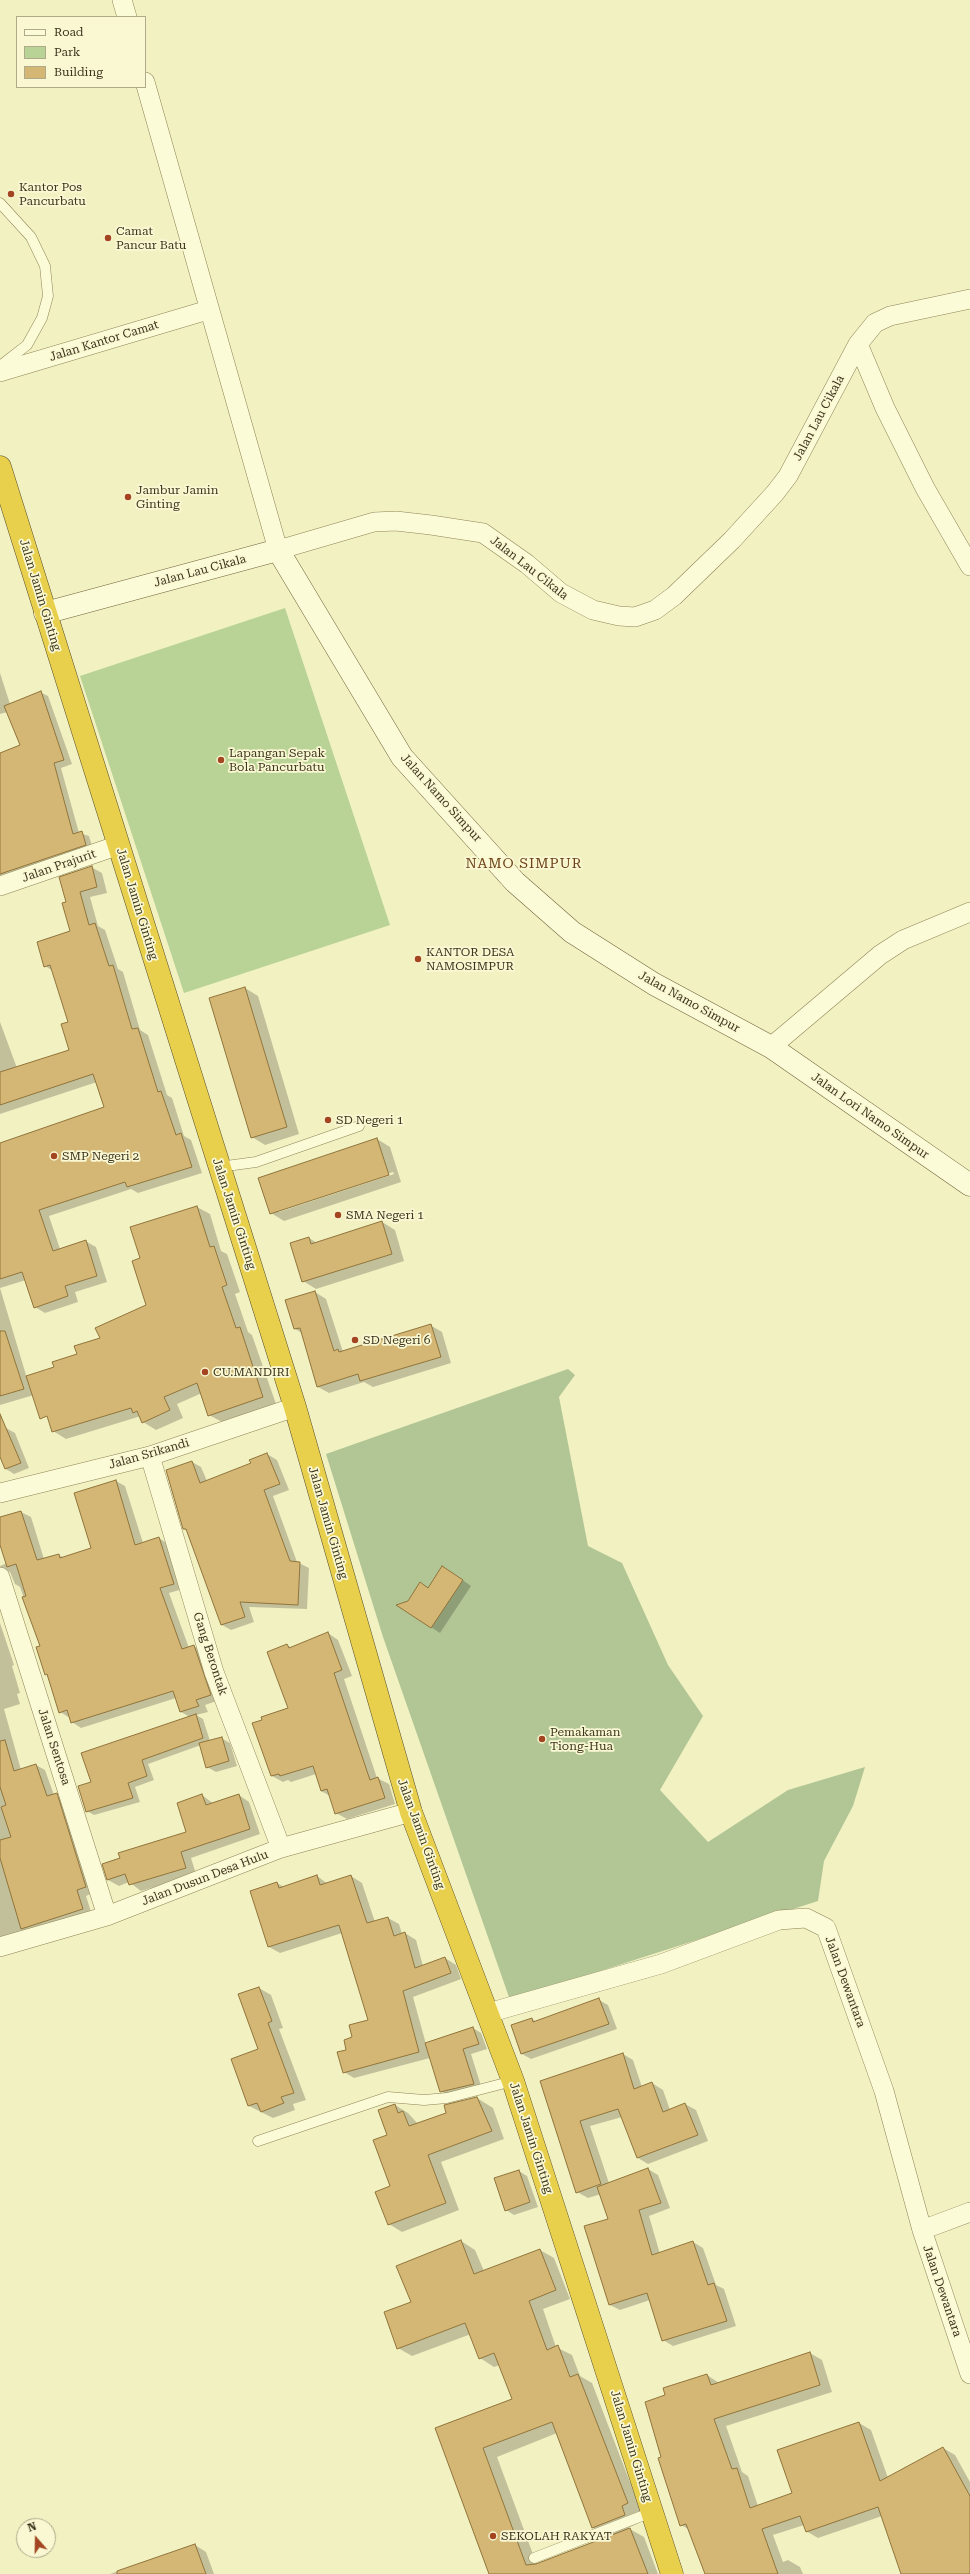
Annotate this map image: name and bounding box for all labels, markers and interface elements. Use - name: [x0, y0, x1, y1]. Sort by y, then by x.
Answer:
- legend: [16, 16, 146, 88]
- text: Road: [54, 25, 83, 39]
- text: Park: [54, 45, 80, 59]
- text: Building: [54, 65, 103, 79]
- place label: Kantor Pos Pancurbatu: [19, 180, 86, 208]
- marker: Kantor Pos Pancurbatu: [6, 189, 16, 199]
- place label: Camat Pancur Batu: [116, 224, 186, 252]
- marker: Camat Pancur Batu: [103, 233, 113, 243]
- street label: Jalan Kantor Camat: [48, 318, 160, 364]
- street label: Jalan Lau Cikala: [790, 373, 848, 463]
- place label: Jambur Jamin Ginting: [136, 483, 218, 511]
- marker: Jambur Jamin Ginting: [123, 492, 133, 502]
- street label: Jalan Lau Cikala: [487, 533, 571, 603]
- street label: Jalan Jamin Ginting: [16, 537, 64, 653]
- street label: Jalan Lau Cikala: [152, 552, 248, 590]
- place label: Lapangan Sepak Bola Pancurbatu: [229, 746, 325, 774]
- street label: Jalan Namo Simpur: [398, 751, 484, 845]
- marker: Lapangan Sepak Bola Pancurbatu: [216, 755, 226, 765]
- street label: Jalan Jamin Ginting: [113, 846, 161, 962]
- street label: Jalan Prajurit: [20, 847, 98, 885]
- district label: NAMO SIMPUR: [465, 856, 583, 872]
- place label: KANTOR DESA NAMOSIMPUR: [426, 945, 514, 973]
- marker: KANTOR DESA NAMOSIMPUR: [413, 954, 423, 964]
- street label: Jalan Namo Simpur: [636, 968, 742, 1036]
- street label: Jalan Lori Namo Simpur: [808, 1070, 932, 1162]
- place label: SD Negeri 1: [336, 1113, 403, 1127]
- marker: SD Negeri 1: [323, 1115, 333, 1125]
- place label: SMP Negeri 2: [62, 1149, 139, 1163]
- marker: SMP Negeri 2: [49, 1151, 59, 1161]
- street label: Jalan Jamin Ginting: [209, 1157, 259, 1271]
- place label: SMA Negeri 1: [346, 1208, 424, 1222]
- marker: SMA Negeri 1: [333, 1210, 343, 1220]
- place label: SD Negeri 6: [363, 1333, 430, 1347]
- marker: SD Negeri 6: [350, 1335, 360, 1345]
- place label: CU.MANDIRI: [213, 1365, 289, 1379]
- marker: CU.MANDIRI: [200, 1367, 210, 1377]
- street label: Jalan Srikandi: [107, 1436, 191, 1472]
- street label: Jalan Jamin Ginting: [305, 1465, 351, 1581]
- street label: Gang Berontak: [190, 1611, 230, 1697]
- street label: Jalan Sentosa: [35, 1707, 73, 1787]
- place label: Pemakaman Tiong-Hua: [550, 1725, 620, 1753]
- marker: Pemakaman Tiong-Hua: [537, 1734, 547, 1744]
- street label: Jalan Jamin Ginting: [394, 1777, 448, 1891]
- street label: Jalan Dusun Desa Hulu: [140, 1847, 270, 1909]
- street label: Jalan Dewantara: [822, 1934, 868, 2030]
- street label: Jalan Jamin Ginting: [506, 2081, 556, 2195]
- street label: Jalan Dewantara: [920, 2243, 964, 2339]
- street label: Jalan Jamin Ginting: [607, 2388, 655, 2504]
- north arrow: [16, 2518, 56, 2558]
- text: N: [26, 2520, 38, 2535]
- place label: SEKOLAH RAKYAT: [501, 2529, 612, 2543]
- marker: SEKOLAH RAKYAT: [488, 2531, 498, 2541]

